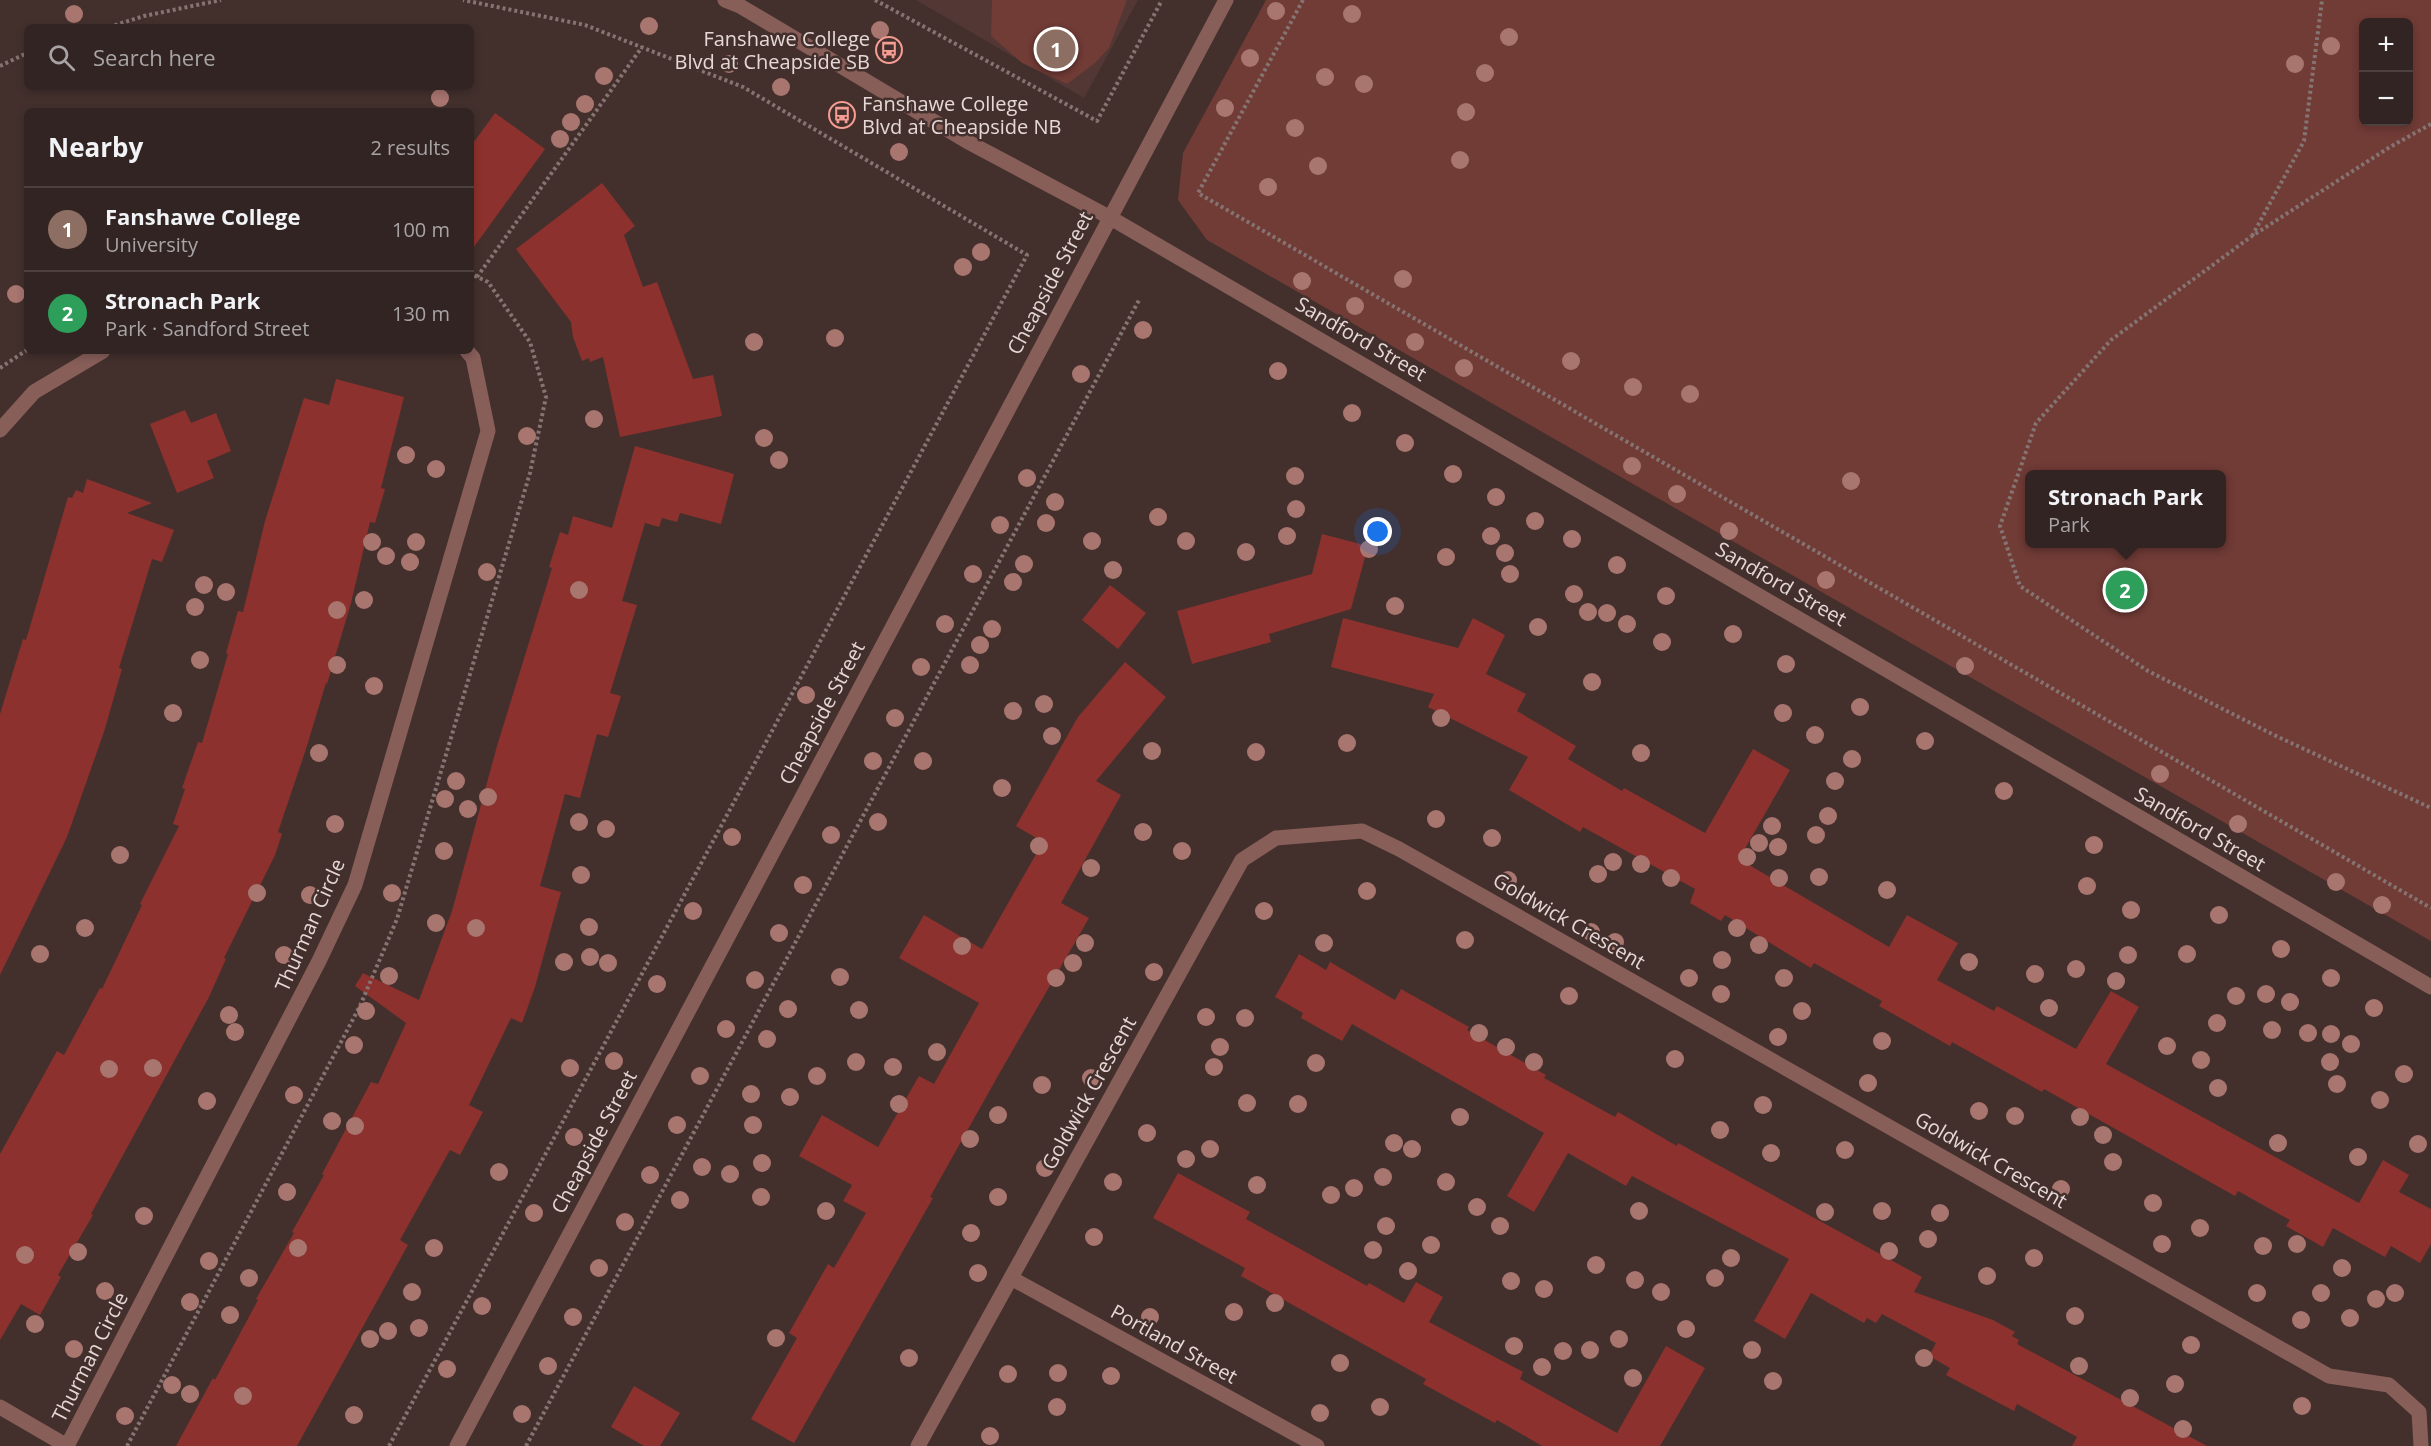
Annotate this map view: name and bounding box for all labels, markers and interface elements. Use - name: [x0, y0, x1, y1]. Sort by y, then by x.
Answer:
- map controls: [2359, 18, 2413, 126]
- button: +: [2359, 18, 2413, 72]
- search box: [24, 24, 474, 90]
- place label: Fanshawe College Blvd at Cheapside SB: [675, 25, 870, 75]
- pin: 1: [1036, 26, 1076, 72]
- bus stop icon: Fanshawe College Blvd at Cheapside SB: [874, 35, 904, 65]
- icon: search: [45, 41, 78, 74]
- text: Search here: [93, 42, 216, 72]
- button: −: [2359, 72, 2413, 126]
- place label: Fanshawe College Blvd at Cheapside NB: [862, 90, 1062, 140]
- bus stop icon: Fanshawe College Blvd at Cheapside NB: [827, 100, 857, 130]
- text: Nearby: [48, 129, 143, 165]
- text: 2 results: [370, 134, 450, 161]
- text: Fanshawe College: [105, 201, 301, 231]
- street label: Cheapside Street: [1000, 206, 1099, 359]
- text: 1: [62, 216, 73, 243]
- text: 100 m: [392, 216, 450, 243]
- text: University: [105, 231, 198, 258]
- text: Stronach Park: [105, 285, 260, 315]
- street label: Sandford Street: [1291, 290, 1432, 387]
- text: 2: [62, 300, 73, 327]
- text: 130 m: [392, 300, 450, 327]
- text: Park · Sandford Street: [105, 315, 309, 342]
- popup: [2025, 470, 2226, 548]
- text: Stronach Park: [2048, 481, 2203, 511]
- text: Park: [2048, 511, 2090, 538]
- your location: [1363, 517, 1392, 546]
- street label: Sandford Street: [1711, 535, 1852, 632]
- pin: 2: [2106, 568, 2144, 612]
- street label: Cheapside Street: [772, 636, 871, 789]
- street label: Sandford Street: [2130, 780, 2271, 877]
- street label: Thurman Circle: [268, 854, 351, 995]
- street label: Goldwick Crescent: [1488, 866, 1650, 975]
- street label: Goldwick Crescent: [1035, 1011, 1142, 1174]
- street label: Cheapside Street: [544, 1065, 643, 1218]
- street label: Goldwick Crescent: [1910, 1105, 2072, 1214]
- street label: Thurman Circle: [45, 1287, 134, 1426]
- street label: Portland Street: [1106, 1298, 1242, 1390]

